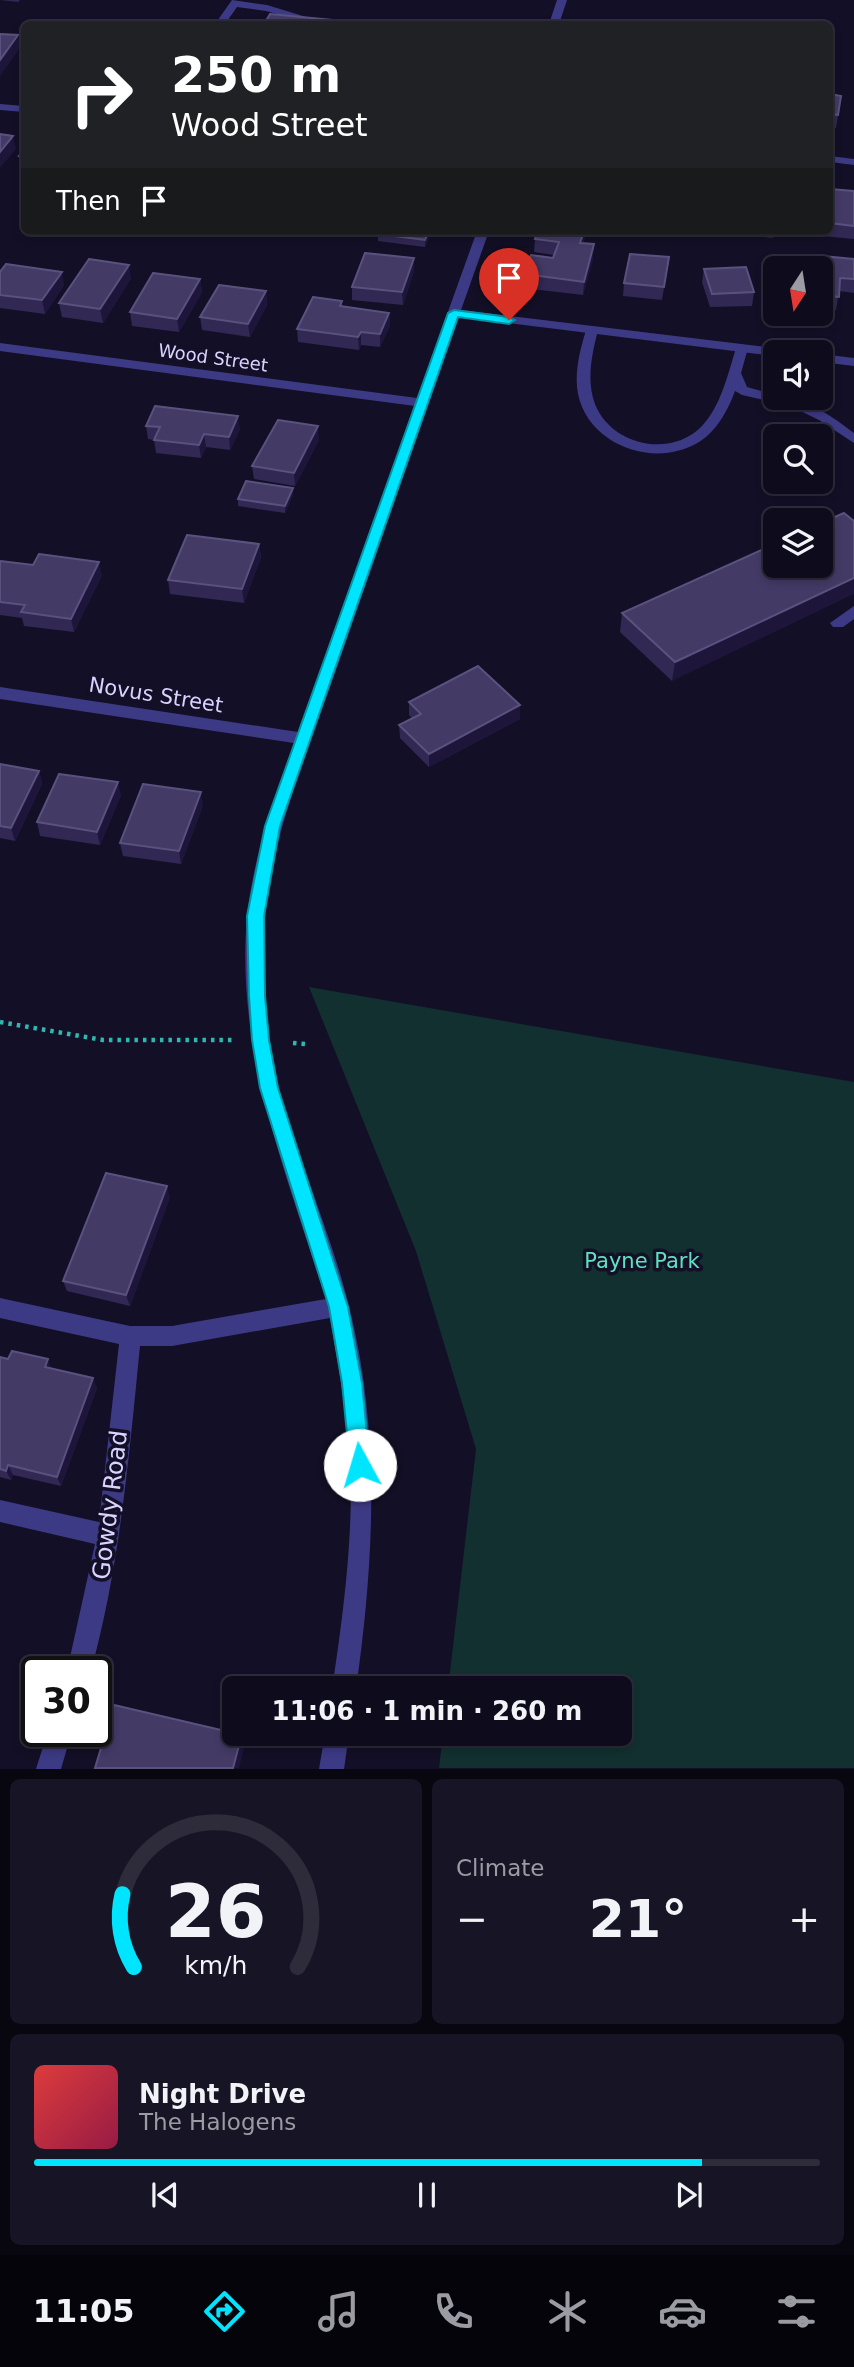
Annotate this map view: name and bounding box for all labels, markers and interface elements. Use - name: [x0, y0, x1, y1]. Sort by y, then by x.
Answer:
- text: 250 m: [171, 47, 341, 104]
- icon: right: [56, 49, 147, 140]
- text: Wood Street: [171, 106, 368, 144]
- icon: arrive: [135, 182, 173, 220]
- text: Then: [56, 186, 121, 216]
- pin: [479, 248, 539, 320]
- north arrow: [763, 256, 833, 326]
- map controls: [763, 256, 833, 578]
- icon: arrive: [490, 259, 528, 297]
- street label: Wood Street: [157, 339, 269, 376]
- button: sound: [763, 340, 833, 410]
- button: search: [763, 424, 833, 494]
- button: layers: [763, 508, 833, 578]
- street label: Novus Street: [87, 673, 225, 717]
- park label: Payne Park: [584, 1249, 700, 1273]
- position arrow: [323, 1428, 397, 1502]
- street label: Gowdy Road: [87, 1429, 133, 1581]
- speed limit sign: 30: [21, 1656, 112, 1747]
- text: 11:06 · 1 min · 260 m: [272, 1696, 582, 1726]
- text: Climate: [456, 1855, 545, 1881]
- text: 26: [165, 1870, 267, 1955]
- text: 21°: [589, 1889, 687, 1949]
- text: −: [456, 1897, 488, 1941]
- text: +: [788, 1897, 820, 1941]
- text: km/h: [184, 1951, 248, 1980]
- text: Night Drive: [139, 2079, 306, 2109]
- text: The Halogens: [139, 2109, 296, 2135]
- icon: previous: [146, 2176, 184, 2214]
- icon: pause: [408, 2176, 446, 2214]
- icon: next: [670, 2176, 708, 2214]
- icon: directions: [200, 2287, 249, 2336]
- icon: music: [314, 2287, 363, 2336]
- icon: phone: [429, 2287, 478, 2336]
- icon: climate: [543, 2287, 592, 2336]
- icon: car: [658, 2287, 707, 2336]
- icon: filters: [772, 2287, 821, 2336]
- text: 11:05: [33, 2292, 135, 2330]

